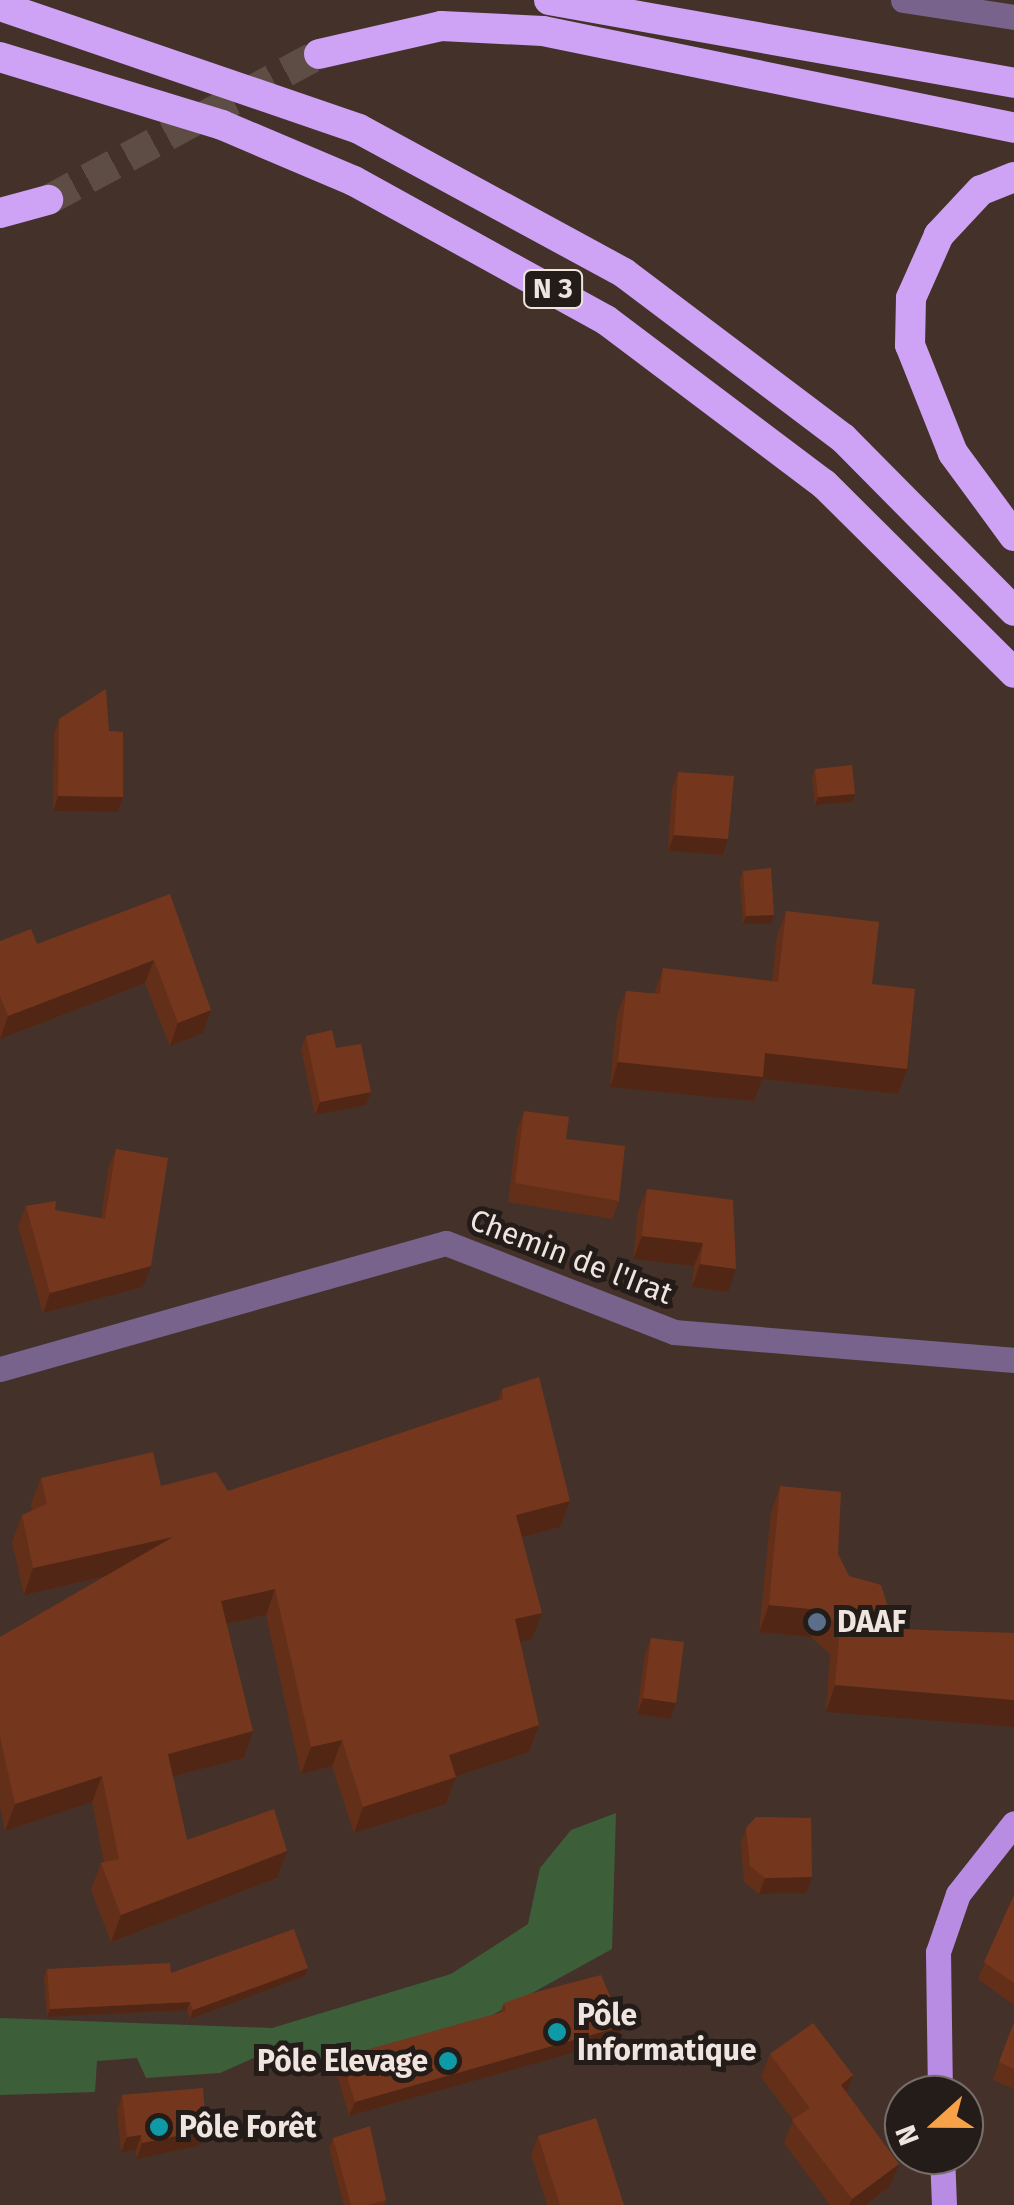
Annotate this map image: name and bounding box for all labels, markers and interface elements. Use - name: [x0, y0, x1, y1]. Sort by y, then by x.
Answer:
- road number: N 3: [523, 266, 583, 312]
- street label: Chemin de l'Irat: [465, 1202, 677, 1312]
- place label: DAAF: [837, 1604, 906, 1640]
- marker: DAAF: [806, 1611, 828, 1633]
- place label: Pôle Informatique: [577, 1997, 757, 2068]
- marker: Pôle Informatique: [546, 2021, 568, 2043]
- place label: Pôle Elevage: [257, 2043, 428, 2079]
- marker: Pôle Elevage: [437, 2050, 459, 2072]
- north arrow: [884, 2075, 984, 2175]
- place label: Pôle Forêt: [179, 2109, 316, 2145]
- marker: Pôle Forêt: [148, 2116, 170, 2138]
- text: N: [889, 2121, 926, 2150]

